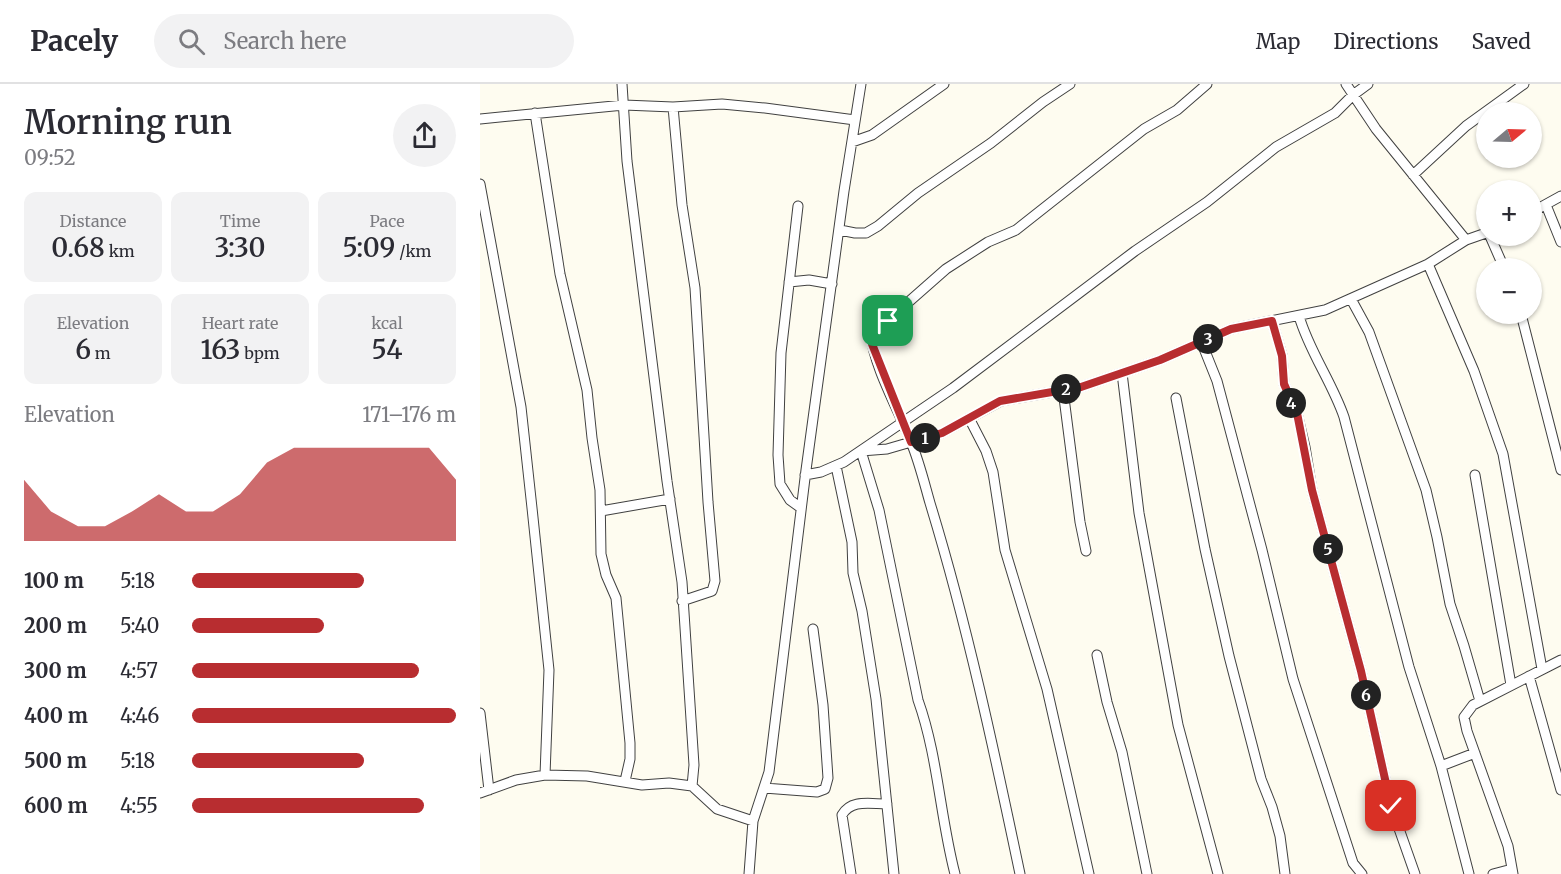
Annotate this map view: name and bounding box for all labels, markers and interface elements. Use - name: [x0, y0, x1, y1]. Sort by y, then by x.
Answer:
- search box: [154, 14, 574, 68]
- text: Pacely: [30, 23, 118, 59]
- icon: search: [175, 25, 208, 58]
- text: Search here: [223, 27, 347, 55]
- text: Map: [1256, 28, 1300, 55]
- text: Directions: [1333, 28, 1438, 55]
- text: Saved: [1471, 28, 1531, 55]
- text: Morning run: [24, 102, 232, 143]
- north arrow: [1476, 102, 1542, 168]
- map controls: [1476, 102, 1542, 324]
- button: share: [393, 104, 456, 167]
- text: 09:52: [24, 145, 76, 170]
- button: +: [1476, 180, 1542, 246]
- text: Distance: [60, 211, 126, 231]
- text: Time: [220, 211, 260, 231]
- text: Pace: [370, 211, 405, 231]
- text: 0.68: [51, 231, 105, 264]
- text: 3:30: [214, 231, 266, 264]
- text: 5:09: [343, 231, 395, 264]
- text: km: [105, 241, 135, 261]
- text: /km: [395, 241, 431, 261]
- button: −: [1476, 258, 1542, 324]
- pin: [862, 295, 913, 346]
- icon: arrive: [871, 304, 904, 337]
- text: Elevation: [57, 313, 129, 333]
- text: Heart rate: [202, 313, 278, 333]
- text: kcal: [371, 313, 403, 333]
- pin: 3: [1193, 324, 1223, 354]
- text: 3: [1203, 329, 1213, 349]
- text: 6: [75, 333, 91, 366]
- text: 163: [200, 333, 240, 366]
- text: 54: [372, 333, 402, 366]
- text: m: [91, 343, 111, 363]
- text: bpm: [240, 343, 280, 363]
- pin: 2: [1051, 374, 1081, 404]
- text: 2: [1061, 379, 1071, 399]
- pin: 4: [1276, 388, 1306, 418]
- text: 4: [1286, 393, 1296, 413]
- text: Elevation: [24, 402, 115, 427]
- text: 171–176 m: [362, 402, 456, 427]
- pin: 1: [910, 423, 940, 453]
- text: 1: [921, 428, 929, 448]
- pin: 5: [1313, 534, 1343, 564]
- text: 5: [1323, 539, 1333, 559]
- text: 100 m: [24, 568, 84, 593]
- text: 5:18: [120, 568, 155, 593]
- text: 200 m: [24, 613, 87, 638]
- text: 5:40: [120, 613, 160, 638]
- text: 300 m: [24, 658, 87, 683]
- text: 4:57: [120, 658, 158, 683]
- pin: 6: [1351, 680, 1381, 710]
- text: 6: [1361, 685, 1371, 705]
- text: 400 m: [24, 703, 88, 728]
- text: 4:46: [120, 703, 159, 728]
- text: 500 m: [24, 748, 87, 773]
- text: 5:18: [120, 748, 155, 773]
- pin: [1365, 780, 1416, 831]
- icon: check: [1374, 789, 1407, 822]
- text: 600 m: [24, 793, 88, 818]
- text: 4:55: [120, 793, 158, 818]

